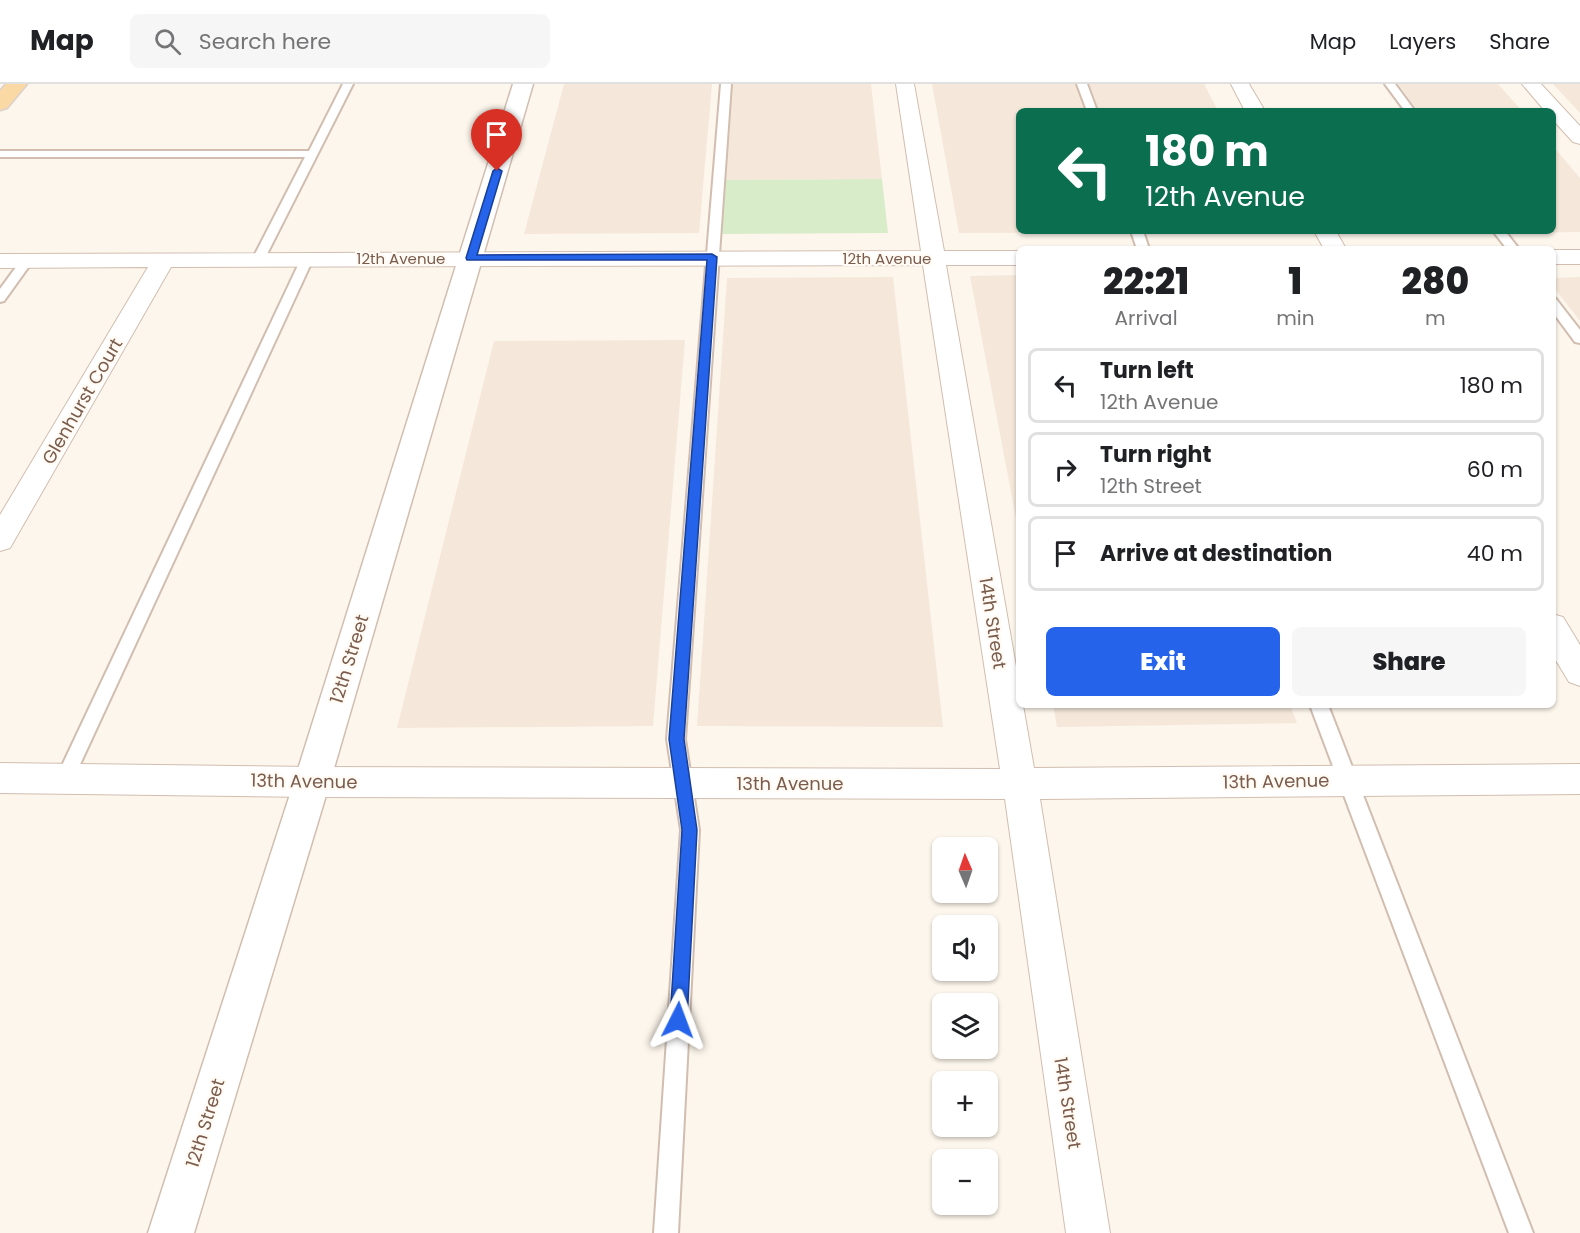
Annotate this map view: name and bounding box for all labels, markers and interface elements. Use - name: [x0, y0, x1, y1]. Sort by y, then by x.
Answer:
- search box: [130, 14, 550, 68]
- text: Map: [30, 21, 94, 60]
- icon: search: [151, 25, 184, 58]
- text: Search here: [199, 26, 331, 57]
- text: Map: [1310, 27, 1356, 56]
- text: Layers: [1389, 27, 1456, 56]
- text: Share: [1489, 27, 1550, 56]
- pin: [471, 109, 522, 171]
- icon: arrive: [480, 118, 513, 151]
- text: 180 m: [1145, 122, 1269, 181]
- icon: left: [1046, 132, 1124, 210]
- text: 12th Avenue: [1145, 178, 1305, 215]
- street label: 12th Avenue: [357, 248, 445, 269]
- street label: 12th Avenue: [843, 248, 931, 269]
- text: 22:21: [1103, 256, 1189, 307]
- text: 1: [1288, 256, 1302, 307]
- text: 280: [1401, 256, 1469, 307]
- text: Arrival: [1115, 304, 1178, 332]
- text: min: [1276, 304, 1314, 332]
- text: m: [1425, 304, 1446, 332]
- street label: Glenhurst Court: [36, 333, 128, 469]
- text: Turn left: [1100, 355, 1194, 386]
- icon: left: [1049, 369, 1082, 402]
- text: 180 m: [1460, 370, 1523, 401]
- text: 12th Avenue: [1100, 388, 1218, 416]
- text: Turn right: [1100, 439, 1211, 470]
- icon: right: [1049, 453, 1082, 486]
- text: 60 m: [1467, 454, 1523, 485]
- text: 12th Street: [1100, 472, 1202, 500]
- icon: arrive: [1049, 537, 1082, 570]
- text: Arrive at destination: [1100, 538, 1332, 569]
- text: 40 m: [1467, 538, 1523, 569]
- street label: 14th Street: [973, 575, 1013, 671]
- street label: 12th Street: [324, 611, 374, 707]
- button: Exit: [1046, 627, 1280, 696]
- button: Share: [1292, 627, 1526, 696]
- street label: 13th Avenue: [250, 768, 358, 794]
- street label: 13th Avenue: [1222, 768, 1330, 794]
- street label: 13th Avenue: [737, 771, 843, 796]
- north arrow: [932, 837, 998, 903]
- map controls: [932, 837, 998, 1215]
- button: sound: [932, 915, 998, 981]
- position arrow: [646, 988, 710, 1052]
- button: layers: [932, 993, 998, 1059]
- street label: 14th Street: [1048, 1055, 1088, 1151]
- button: +: [932, 1071, 998, 1137]
- street label: 12th Street: [180, 1075, 230, 1171]
- button: −: [932, 1149, 998, 1215]

